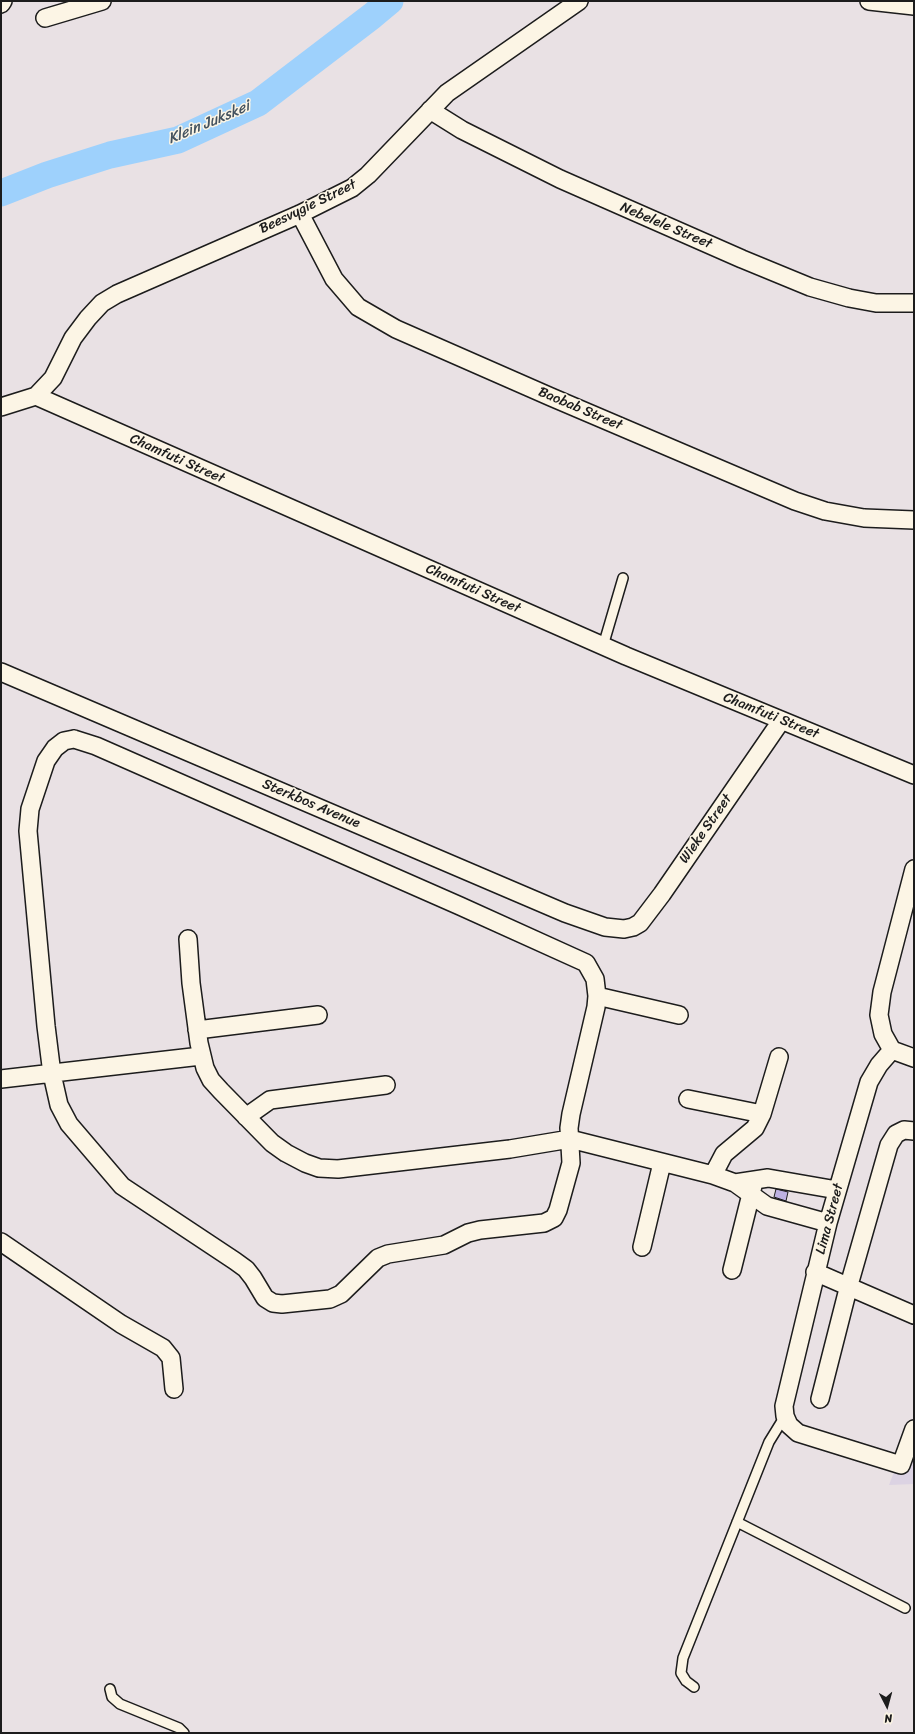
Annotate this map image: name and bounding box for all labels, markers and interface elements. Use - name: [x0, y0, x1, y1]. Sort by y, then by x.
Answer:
- water label: Klein Jukskei: [165, 98, 253, 148]
- street label: Beesvygie Street: [257, 176, 359, 238]
- street label: Nebelele Street: [618, 199, 714, 253]
- street label: Baobab Street: [536, 384, 624, 434]
- street label: Chamfuti Street: [127, 431, 227, 487]
- street label: Chamfuti Street: [423, 561, 523, 617]
- street label: Chamfuti Street: [721, 689, 821, 743]
- street label: Sterkbos Avenue: [259, 776, 363, 832]
- street label: Wieke Street: [676, 791, 736, 867]
- street label: Lima Street: [813, 1182, 847, 1256]
- north arrow: [867, 1686, 907, 1726]
- text: N: [884, 1709, 893, 1728]

